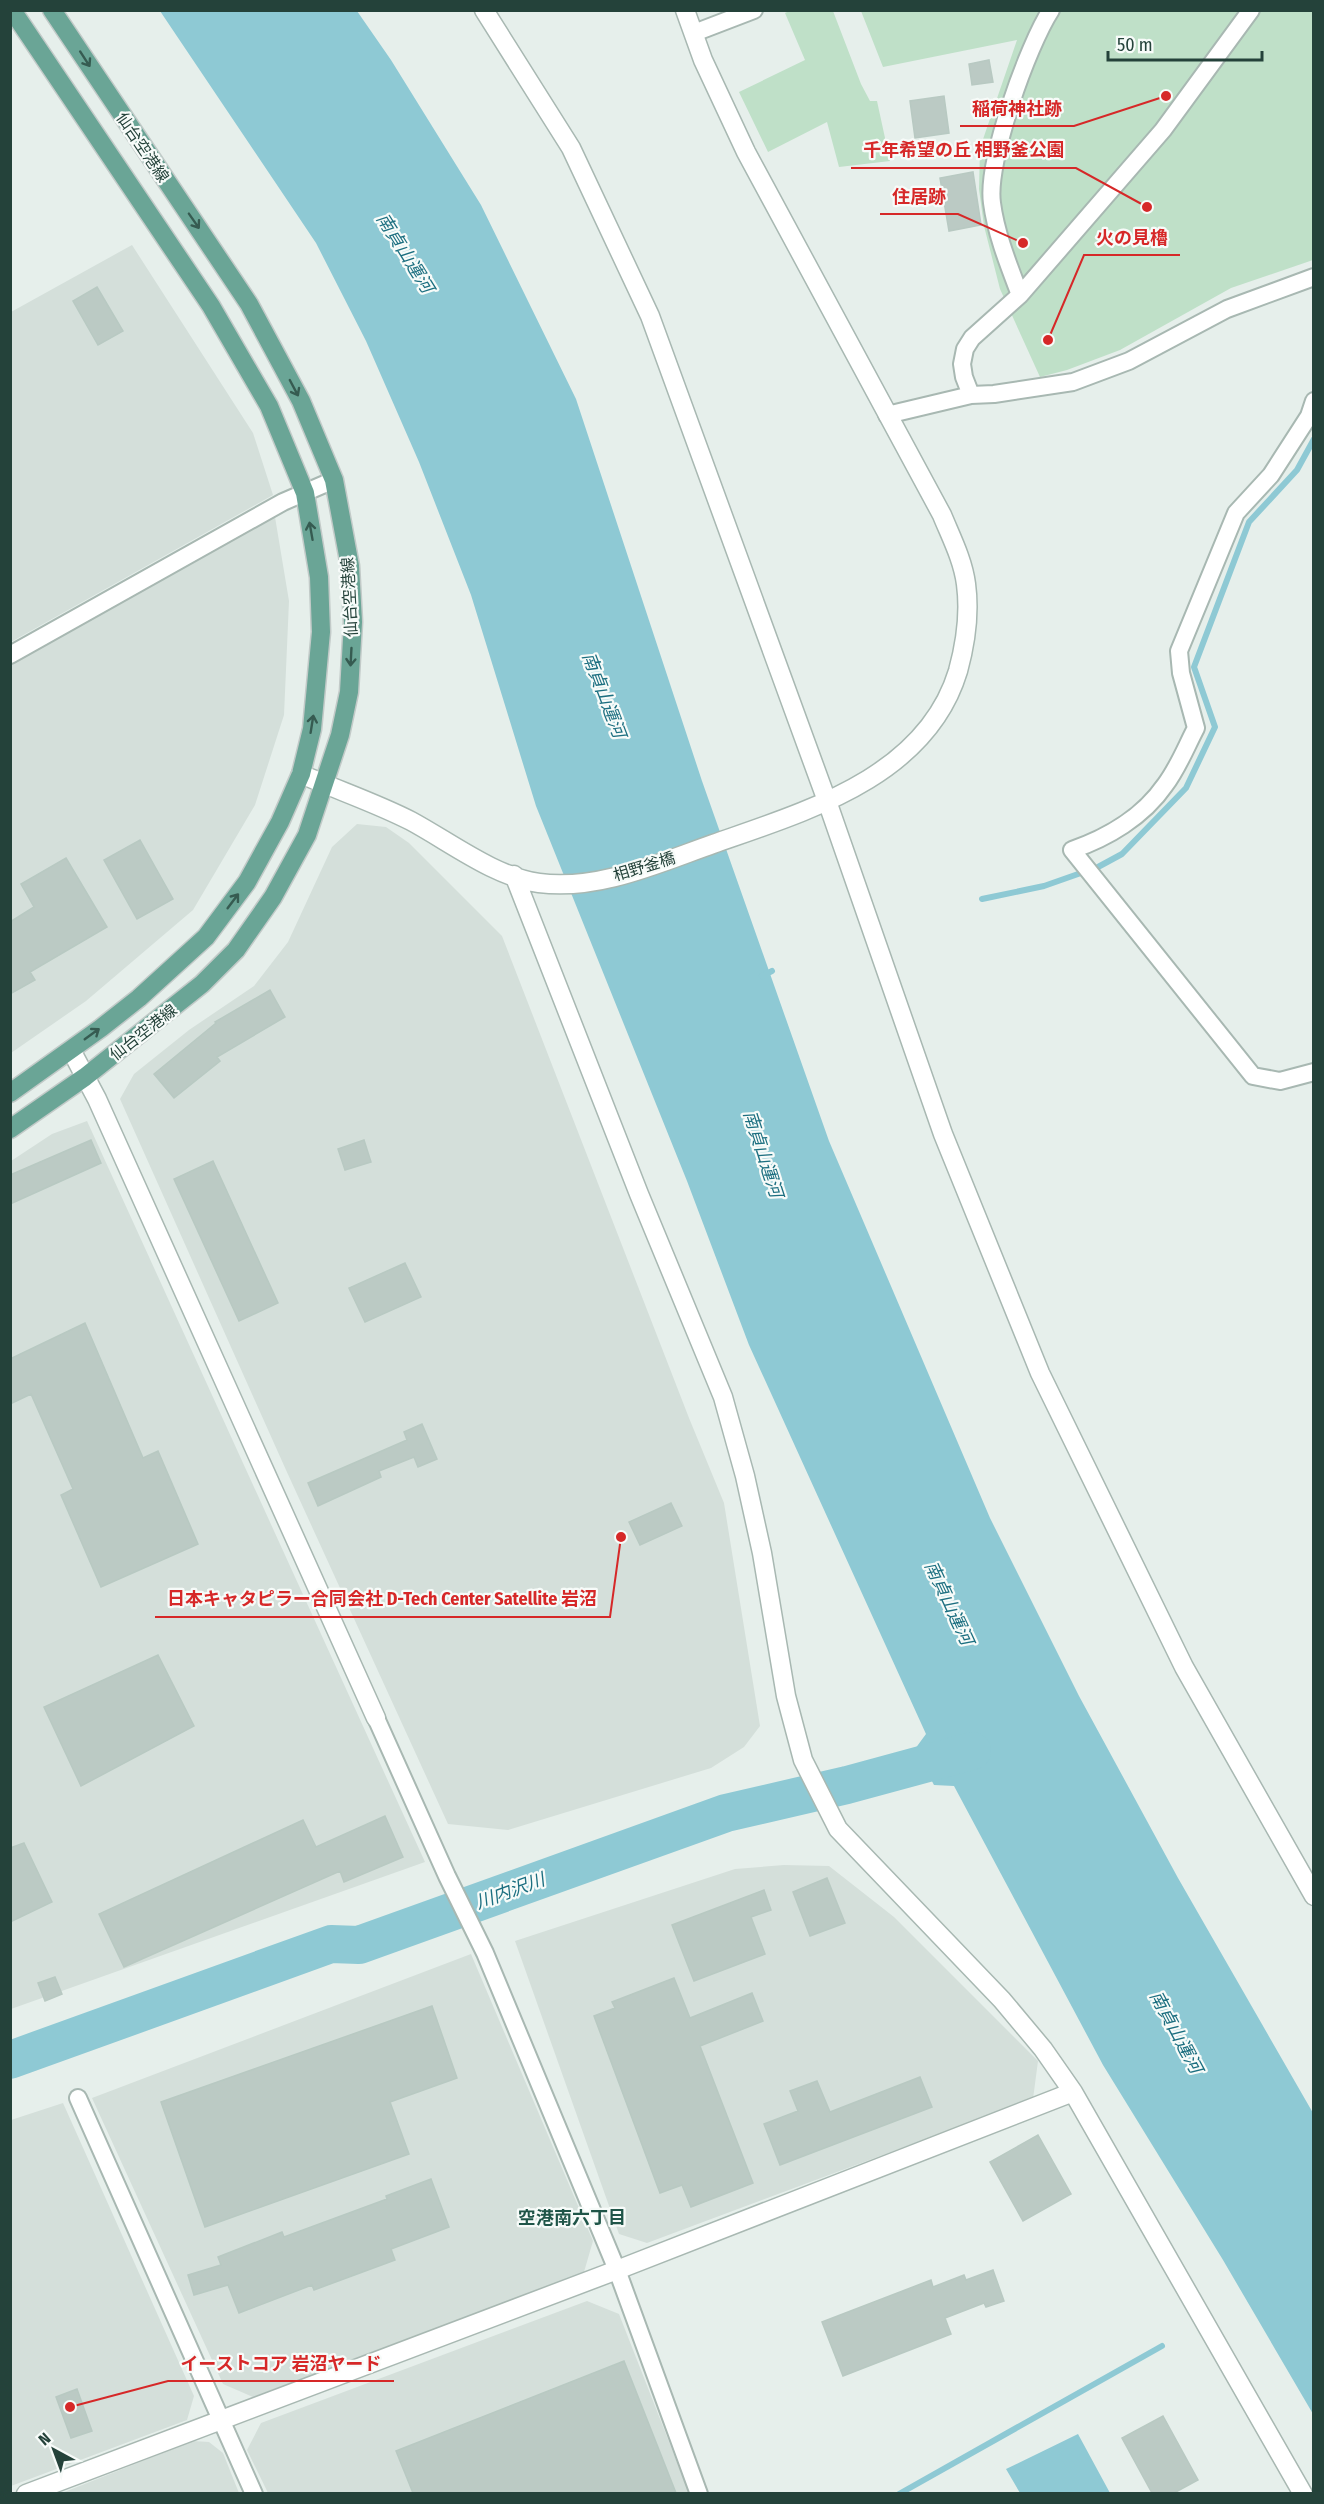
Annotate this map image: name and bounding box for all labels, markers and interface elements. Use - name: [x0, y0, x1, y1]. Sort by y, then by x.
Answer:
- scale bar: [1108, 24, 1262, 62]
- text: 50 m: [1117, 34, 1153, 56]
- one-way arrow: [78, 51, 91, 68]
- callout: 稲荷神社跡: [960, 90, 1074, 126]
- text: 稲荷神社跡: [972, 98, 1062, 120]
- street label: 仙台空港線: [112, 109, 173, 186]
- callout: 千年希望の丘 相野釜公園: [851, 132, 1076, 168]
- text: 千年希望の丘 相野釜公園: [863, 139, 1065, 161]
- callout: 住居跡: [880, 178, 958, 214]
- text: 住居跡: [892, 186, 946, 208]
- water label: 南貞山運河: [372, 209, 440, 300]
- one-way arrow: [188, 212, 200, 228]
- callout: 火の見櫓: [1084, 219, 1180, 255]
- text: 火の見櫓: [1096, 227, 1168, 249]
- one-way arrow: [288, 379, 300, 396]
- one-way arrow: [305, 521, 316, 541]
- street label: 仙台空港線: [338, 557, 361, 637]
- one-way arrow: [345, 646, 356, 666]
- water label: 南貞山運河: [578, 649, 631, 744]
- one-way arrow: [307, 715, 318, 735]
- street label: 相野釜橋: [611, 848, 678, 885]
- one-way arrow: [227, 893, 240, 909]
- street label: 仙台空港線: [106, 1000, 181, 1065]
- one-way arrow: [84, 1028, 100, 1041]
- water label: 南貞山運河: [739, 1108, 788, 1203]
- water label: 南貞山運河: [920, 1558, 979, 1651]
- callout: 日本キャタピラー合同会社 D-Tech Center Satellite 岩沼: [155, 1581, 610, 1617]
- text: 日本キャタピラー合同会社 D-Tech Center Satellite 岩沼: [167, 1588, 597, 1610]
- water label: 川内沢川: [472, 1868, 549, 1914]
- water label: 南貞山運河: [1145, 1987, 1208, 2080]
- district label: 空港南六丁目: [518, 2207, 626, 2229]
- callout: イーストコア 岩沼ヤード: [168, 2345, 394, 2381]
- text: イーストコア 岩沼ヤード: [181, 2353, 381, 2375]
- north arrow: [24, 2420, 84, 2480]
- text: N: [35, 2429, 54, 2449]

